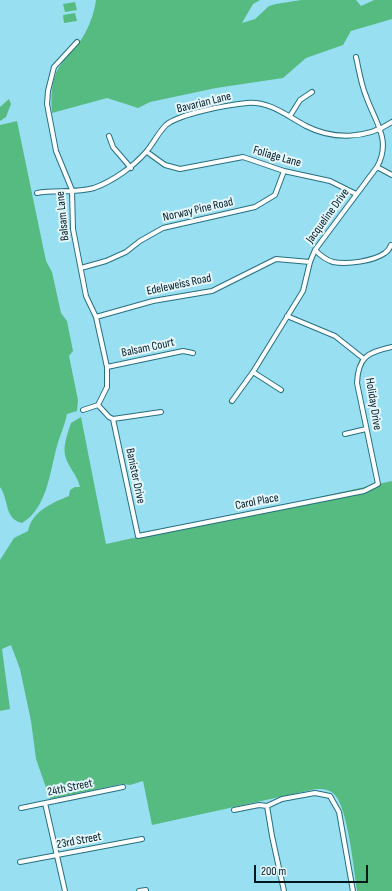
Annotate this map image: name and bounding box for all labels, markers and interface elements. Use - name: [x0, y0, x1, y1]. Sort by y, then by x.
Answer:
- street label: Bavarian Lane: [175, 89, 233, 117]
- street label: Foliage Lane: [251, 143, 303, 171]
- street label: Jacqueline Drive: [303, 186, 353, 246]
- street label: Balsam Lane: [53, 191, 73, 241]
- street label: Norway Pine Road: [162, 195, 234, 225]
- street label: Edeleweiss Road: [145, 271, 213, 299]
- street label: Balsam Court: [120, 335, 176, 361]
- street label: Holiday Drive: [362, 377, 384, 431]
- street label: Banister Drive: [122, 447, 148, 505]
- street label: Carol Place: [234, 491, 280, 513]
- street label: 24th Street: [46, 776, 94, 800]
- street label: 23rd Street: [55, 830, 103, 852]
- scale bar: [256, 857, 370, 883]
- text: 200 m: [261, 864, 286, 879]

